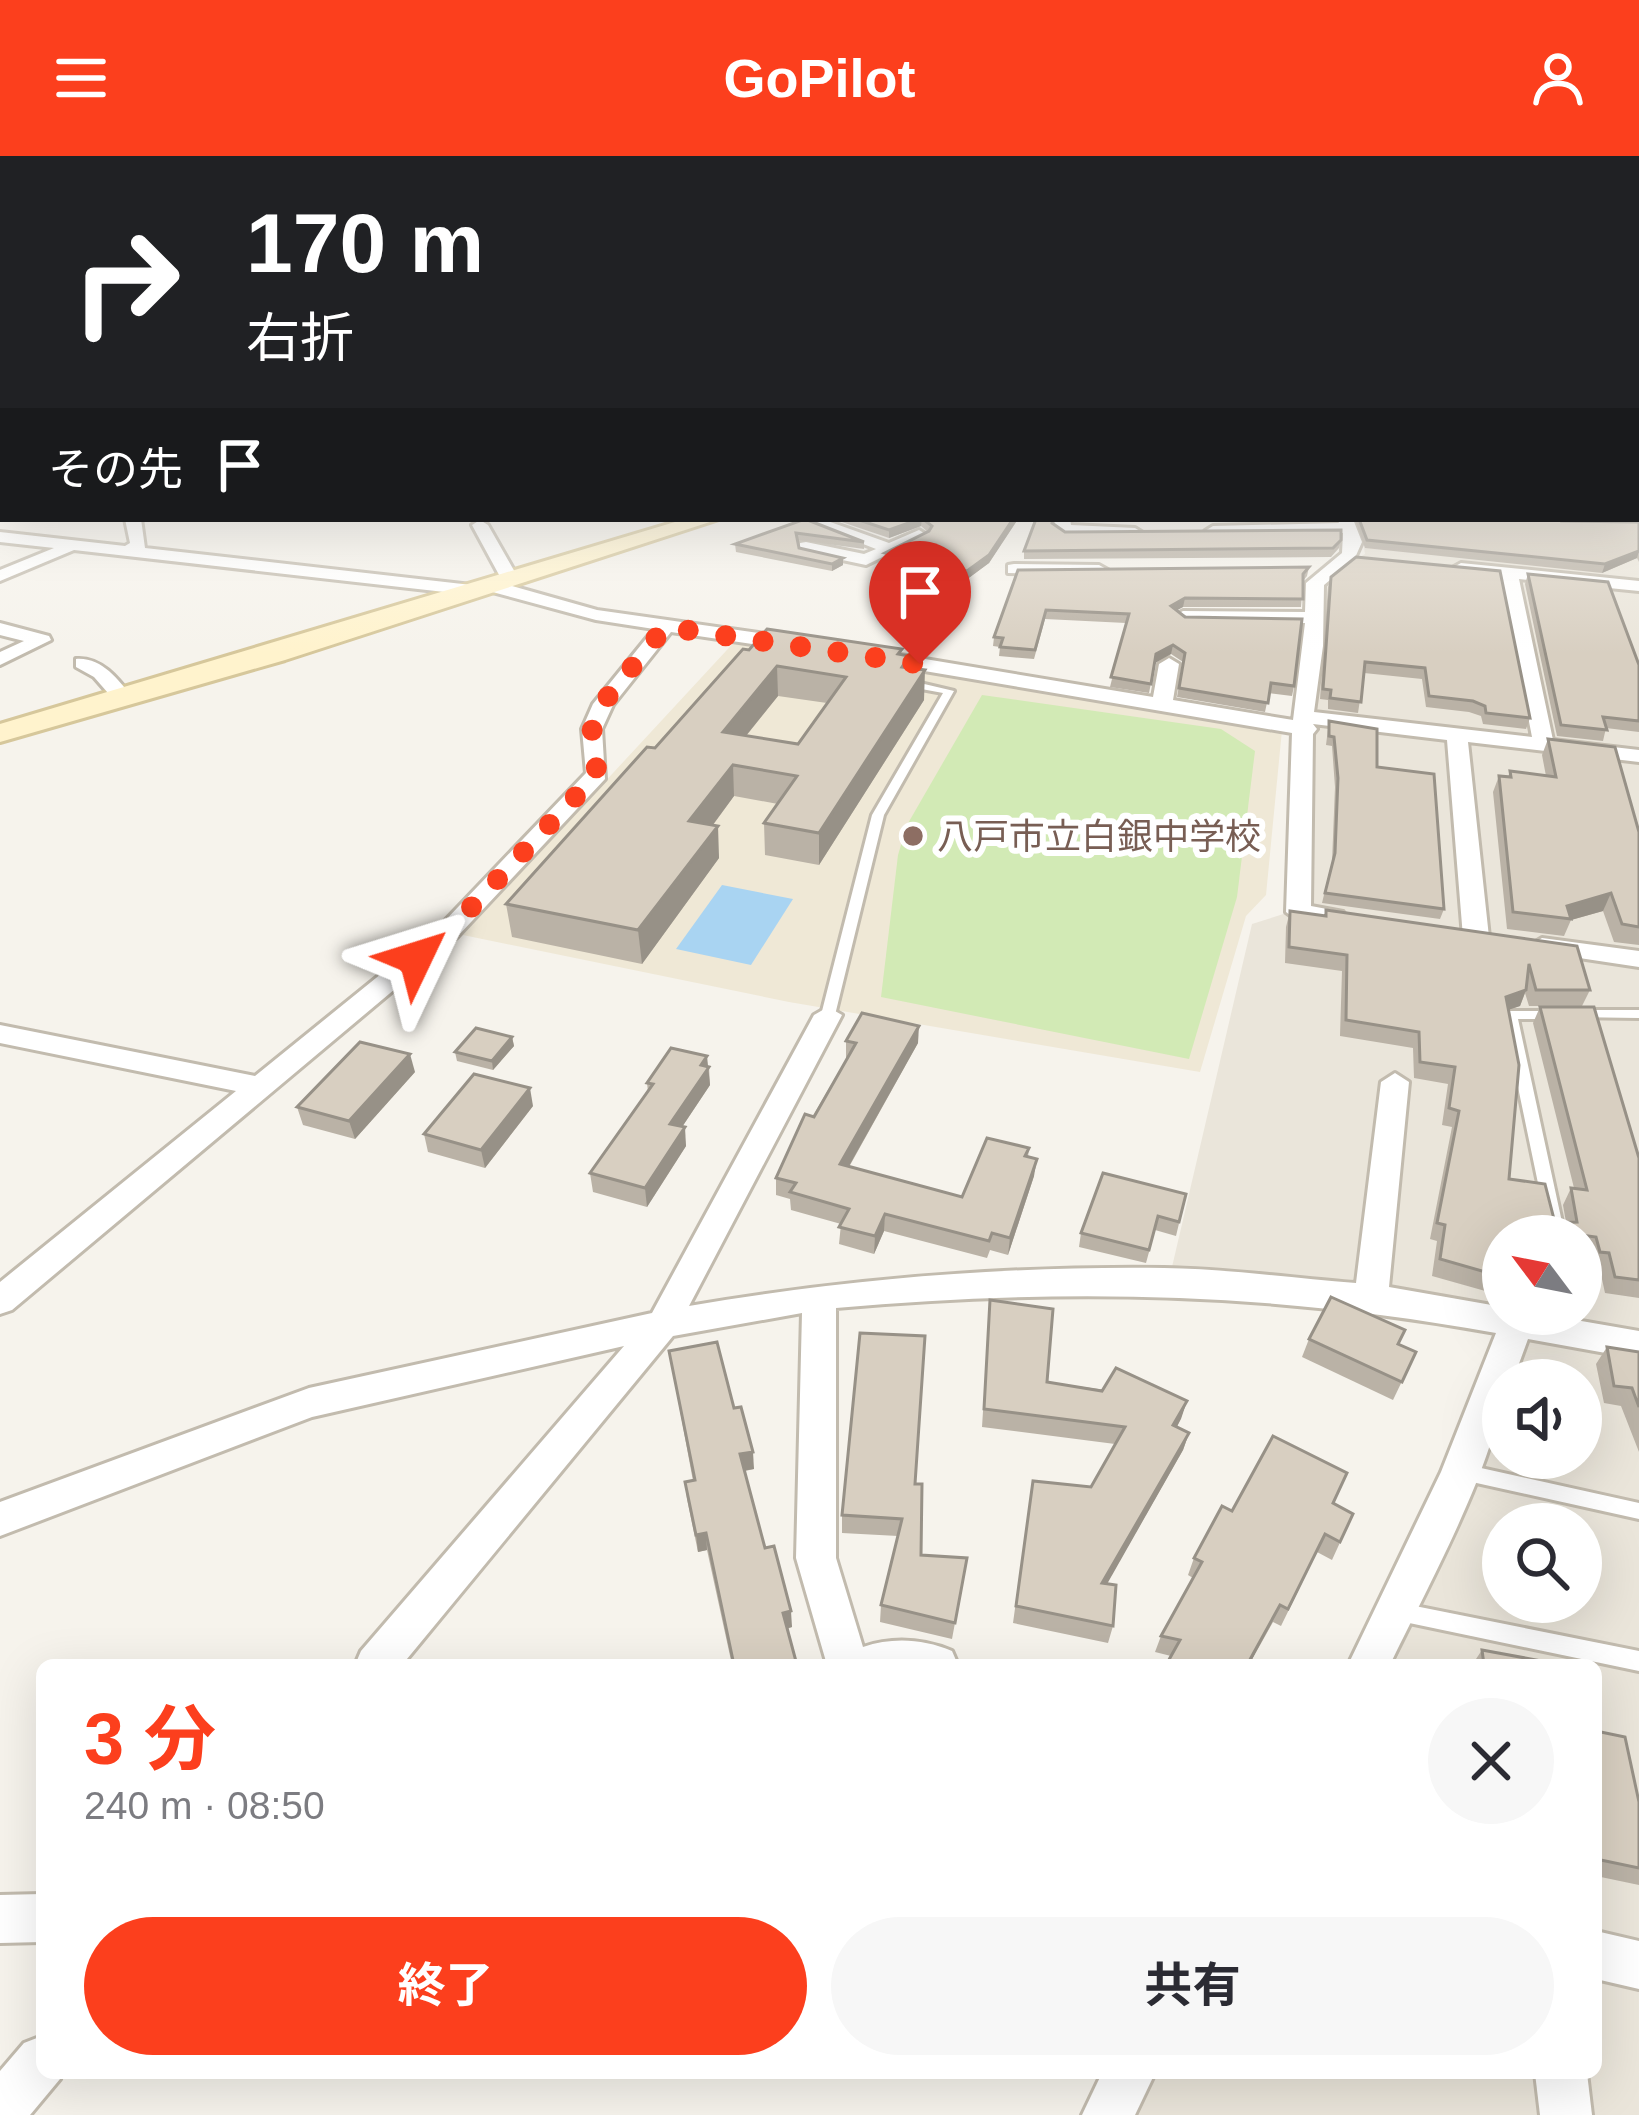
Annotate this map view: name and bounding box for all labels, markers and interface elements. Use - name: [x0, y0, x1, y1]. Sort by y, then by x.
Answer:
- icon: menu: [48, 45, 114, 111]
- icon: person: [1525, 45, 1591, 111]
- text: GoPilot: [724, 48, 915, 108]
- text: 170 m: [246, 196, 484, 290]
- icon: right: [48, 204, 204, 360]
- text: 右折: [246, 308, 354, 368]
- icon: arrive: [207, 432, 273, 498]
- text: その先: [48, 444, 183, 495]
- pin: [869, 541, 971, 664]
- icon: arrive: [887, 559, 953, 625]
- place label: 八戸市立白銀中学校: [937, 816, 1261, 857]
- marker: 八戸市立白銀中学校: [900, 823, 926, 849]
- position arrow: [353, 895, 479, 1021]
- north arrow: [1482, 1215, 1602, 1335]
- map controls: [1482, 1215, 1602, 1623]
- button: sound: [1482, 1359, 1602, 1479]
- button: search: [1482, 1503, 1602, 1623]
- button: close: [1428, 1698, 1554, 1824]
- text: 3 分: [84, 1699, 216, 1779]
- text: 240 m · 08:50: [84, 1784, 325, 1827]
- button: 終了: [84, 1917, 807, 2055]
- button: 共有: [831, 1917, 1554, 2055]

